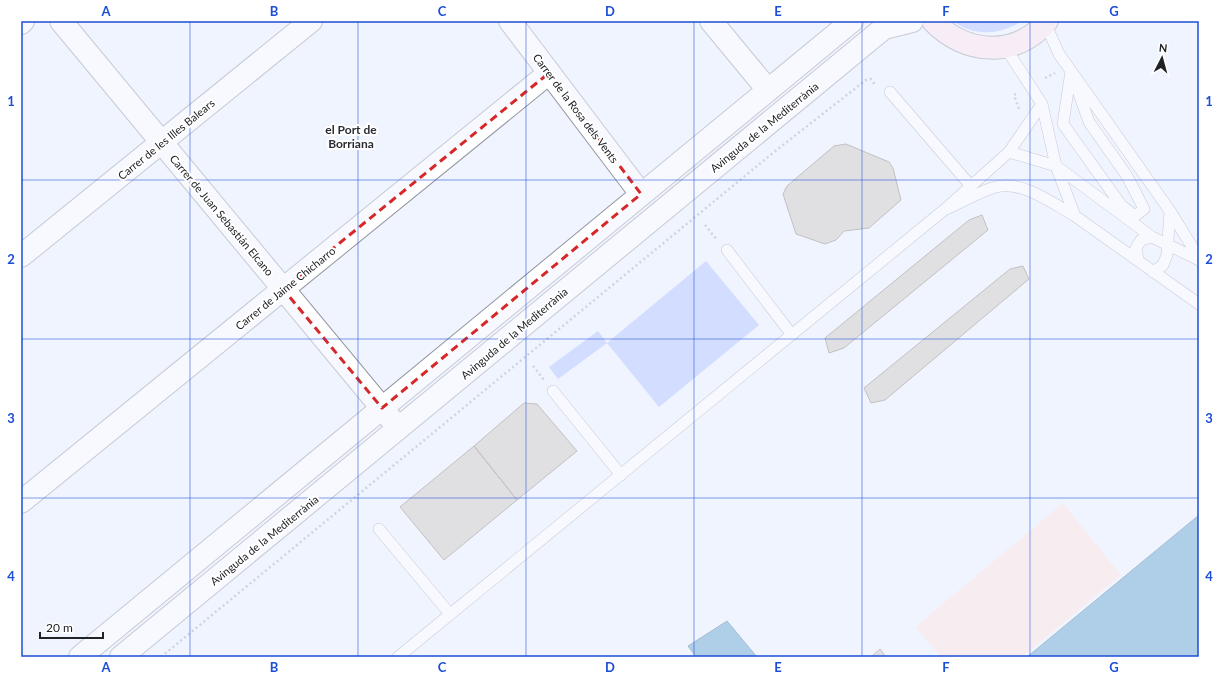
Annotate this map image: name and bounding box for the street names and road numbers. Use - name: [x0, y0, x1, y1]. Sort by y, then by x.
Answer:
- street label: Carrer de la Rosa dels Vents: [531, 51, 621, 165]
- street label: Avinguda de la Mediterrània: [707, 79, 821, 175]
- street label: Carrer de les Illes Balears: [115, 96, 217, 182]
- street label: Carrer de Juan Sebastián Elcano: [168, 152, 276, 278]
- street label: Carrer de Jaime Chicharro: [232, 244, 338, 332]
- street label: Avinguda de la Mediterrània: [458, 284, 570, 382]
- street label: Avinguda de la Mediterrània: [207, 492, 321, 588]

